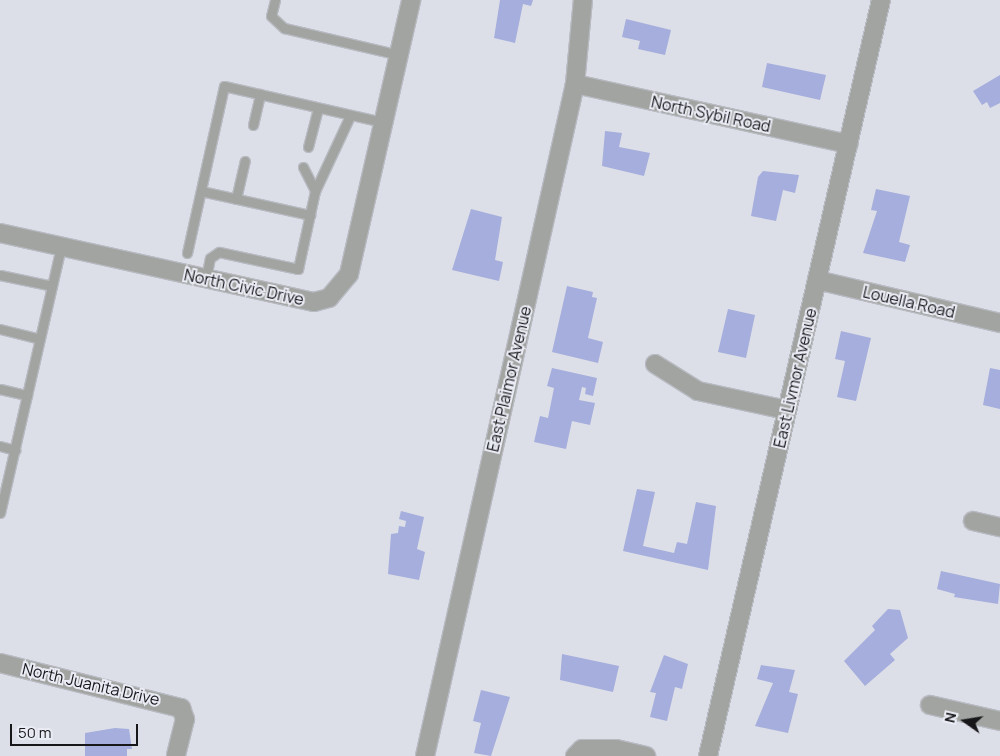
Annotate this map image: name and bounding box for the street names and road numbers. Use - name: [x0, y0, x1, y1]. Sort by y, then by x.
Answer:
- street label: North Sybil Road: [650, 92, 772, 136]
- street label: North Civic Drive: [182, 265, 306, 309]
- street label: Louella Road: [861, 282, 957, 322]
- street label: East Plaimor Avenue: [483, 304, 535, 454]
- street label: East Livmor Avenue: [770, 306, 820, 450]
- street label: North Juanita Drive: [21, 659, 161, 709]

